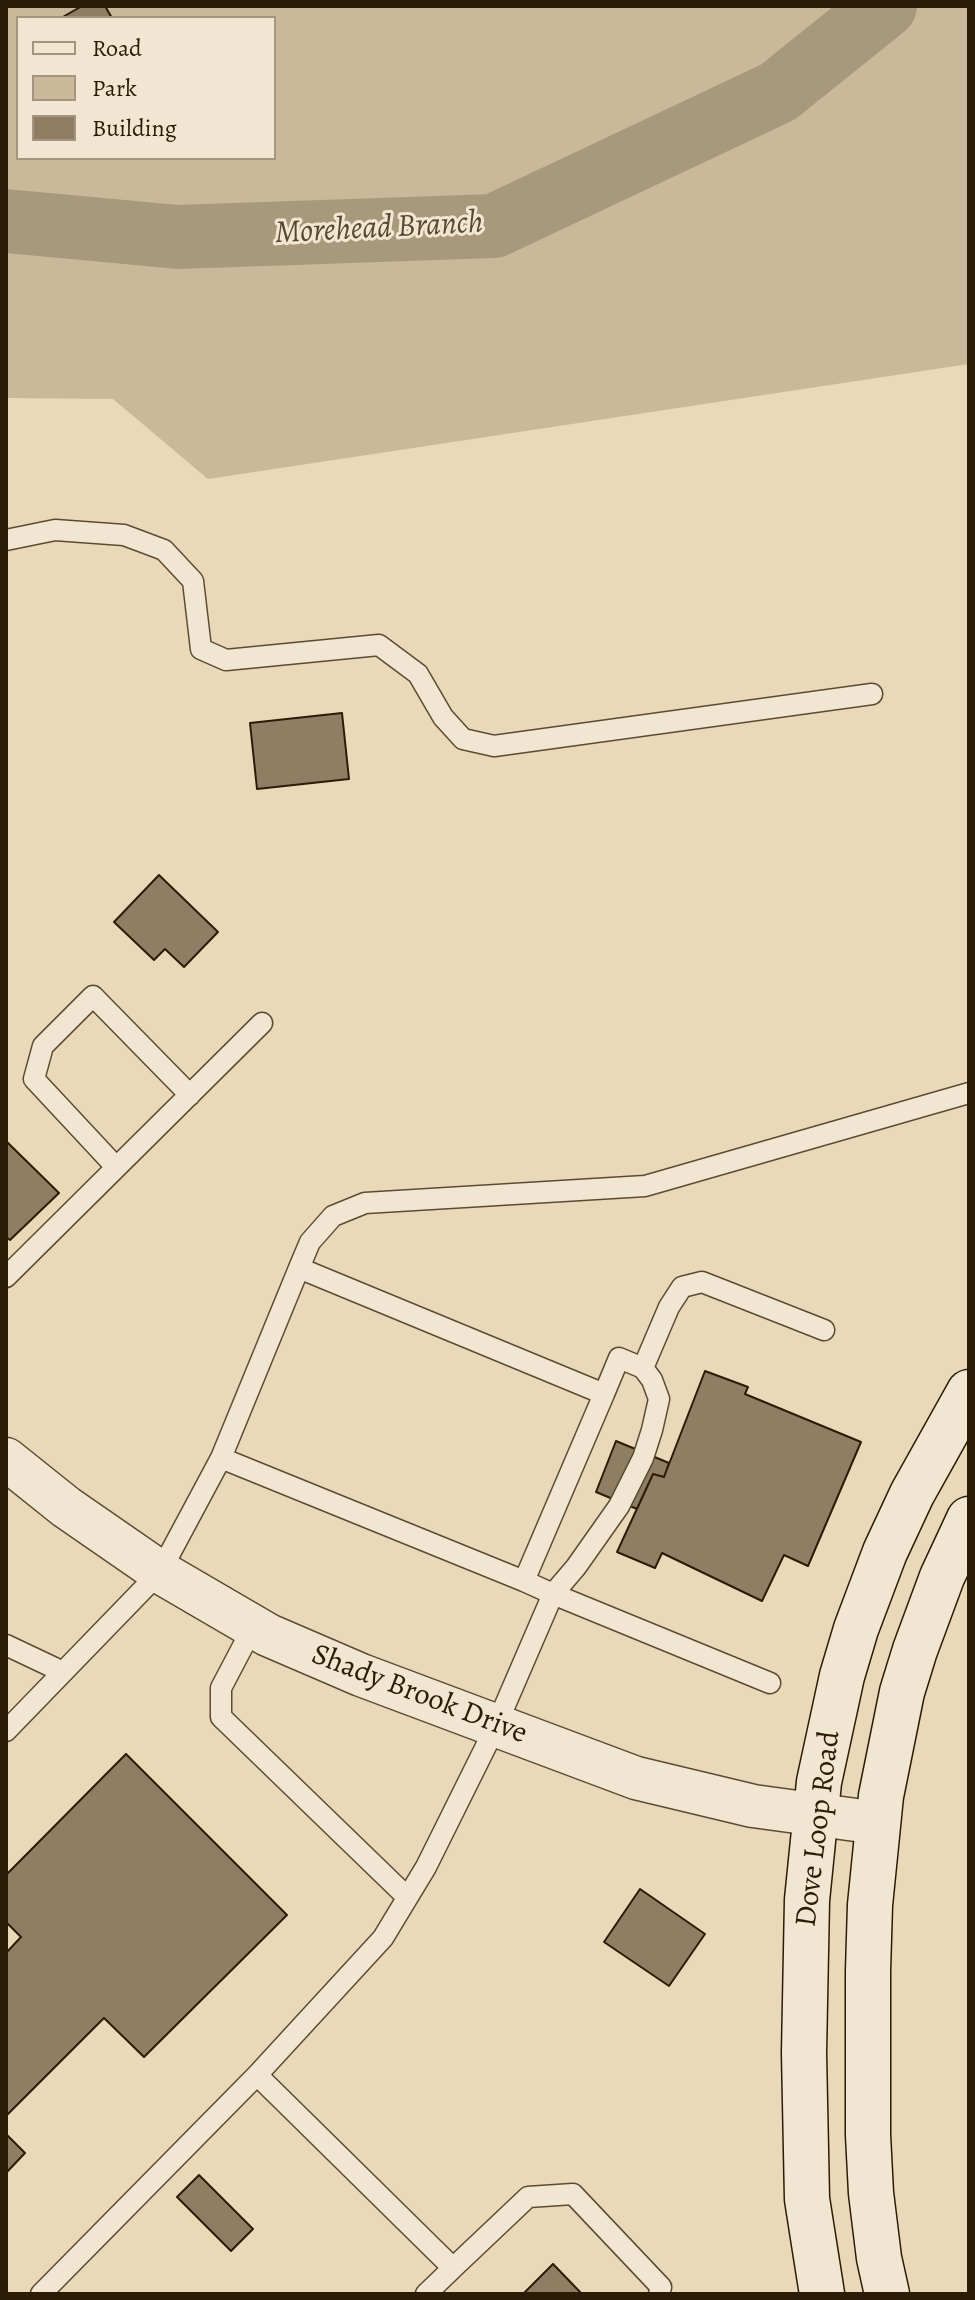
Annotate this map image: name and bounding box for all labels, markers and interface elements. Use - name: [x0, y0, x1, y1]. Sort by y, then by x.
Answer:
- legend: [16, 16, 276, 160]
- text: Road: [92, 32, 142, 64]
- text: Park: [92, 72, 137, 104]
- text: Building: [92, 112, 177, 144]
- water label: Morehead Branch: [274, 204, 484, 254]
- street label: Shady Brook Drive: [306, 1637, 532, 1753]
- street label: Dove Loop Road: [789, 1729, 849, 1929]

